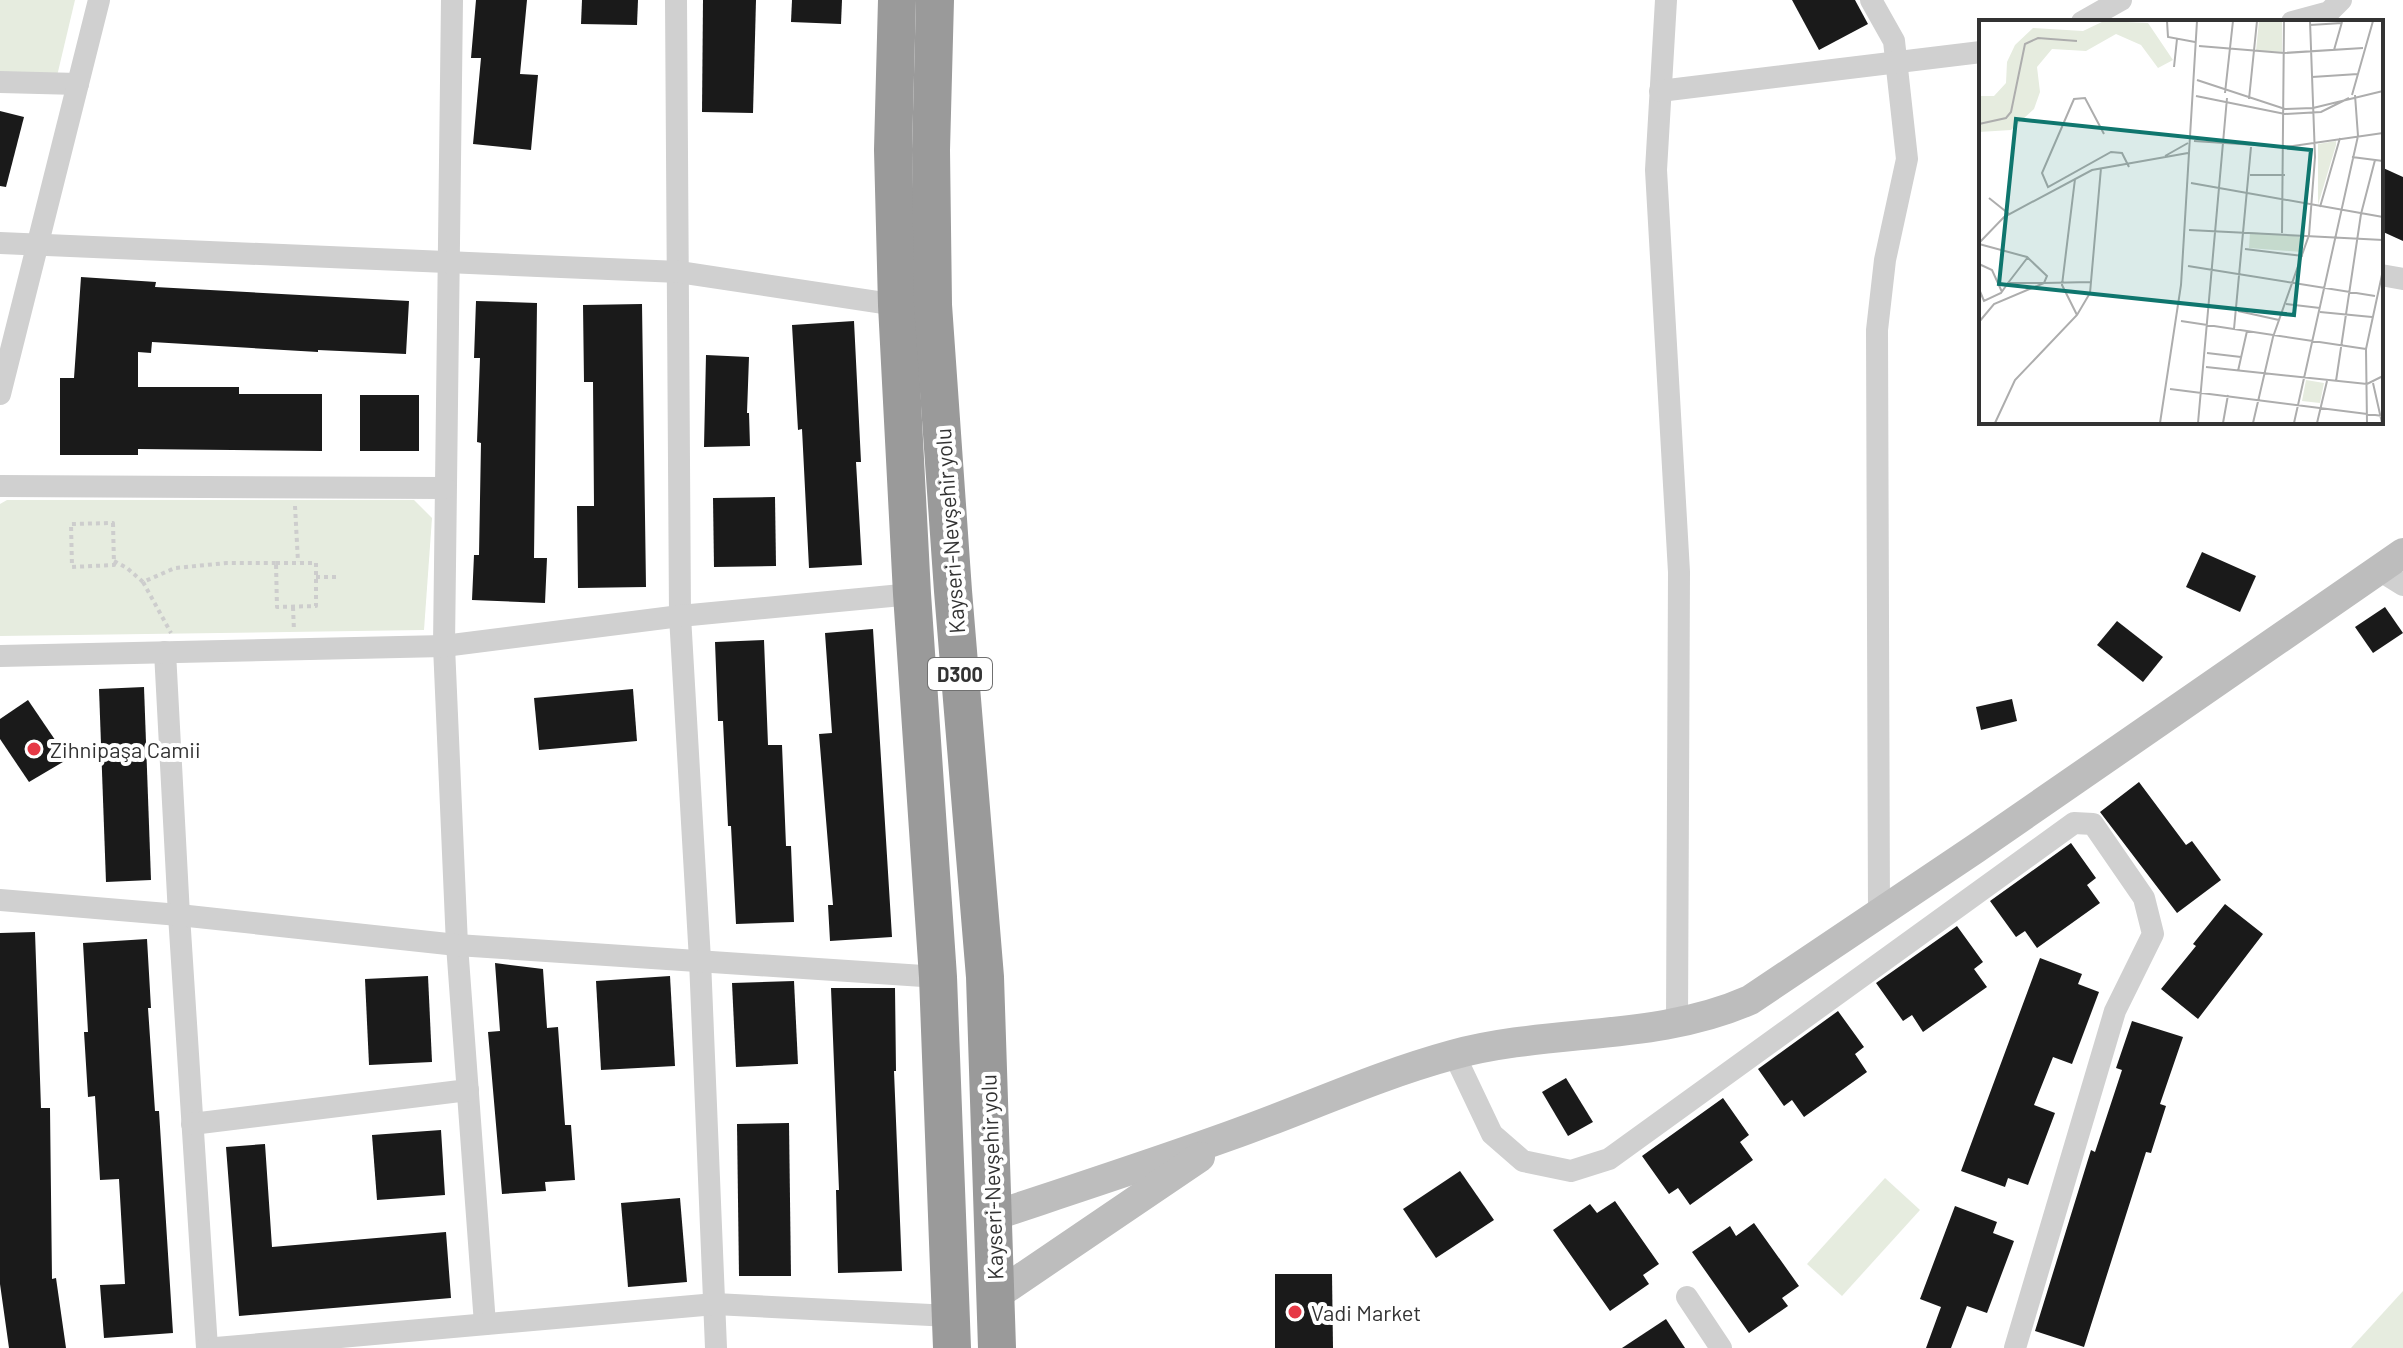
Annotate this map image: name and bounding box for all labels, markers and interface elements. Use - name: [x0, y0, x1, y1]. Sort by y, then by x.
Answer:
- inset map: [1979, 20, 2383, 424]
- street label: Kayseri-Nevşehir yolu: [929, 428, 969, 634]
- road number: D300: [928, 658, 992, 690]
- place label: Zihnipaşa Camii: [50, 736, 201, 762]
- marker: Zihnipaşa Camii: [25, 740, 43, 758]
- street label: Kayseri-Nevşehir yolu: [974, 1074, 1008, 1280]
- place label: Vadi Market: [1311, 1299, 1421, 1325]
- marker: Vadi Market: [1286, 1303, 1304, 1321]

